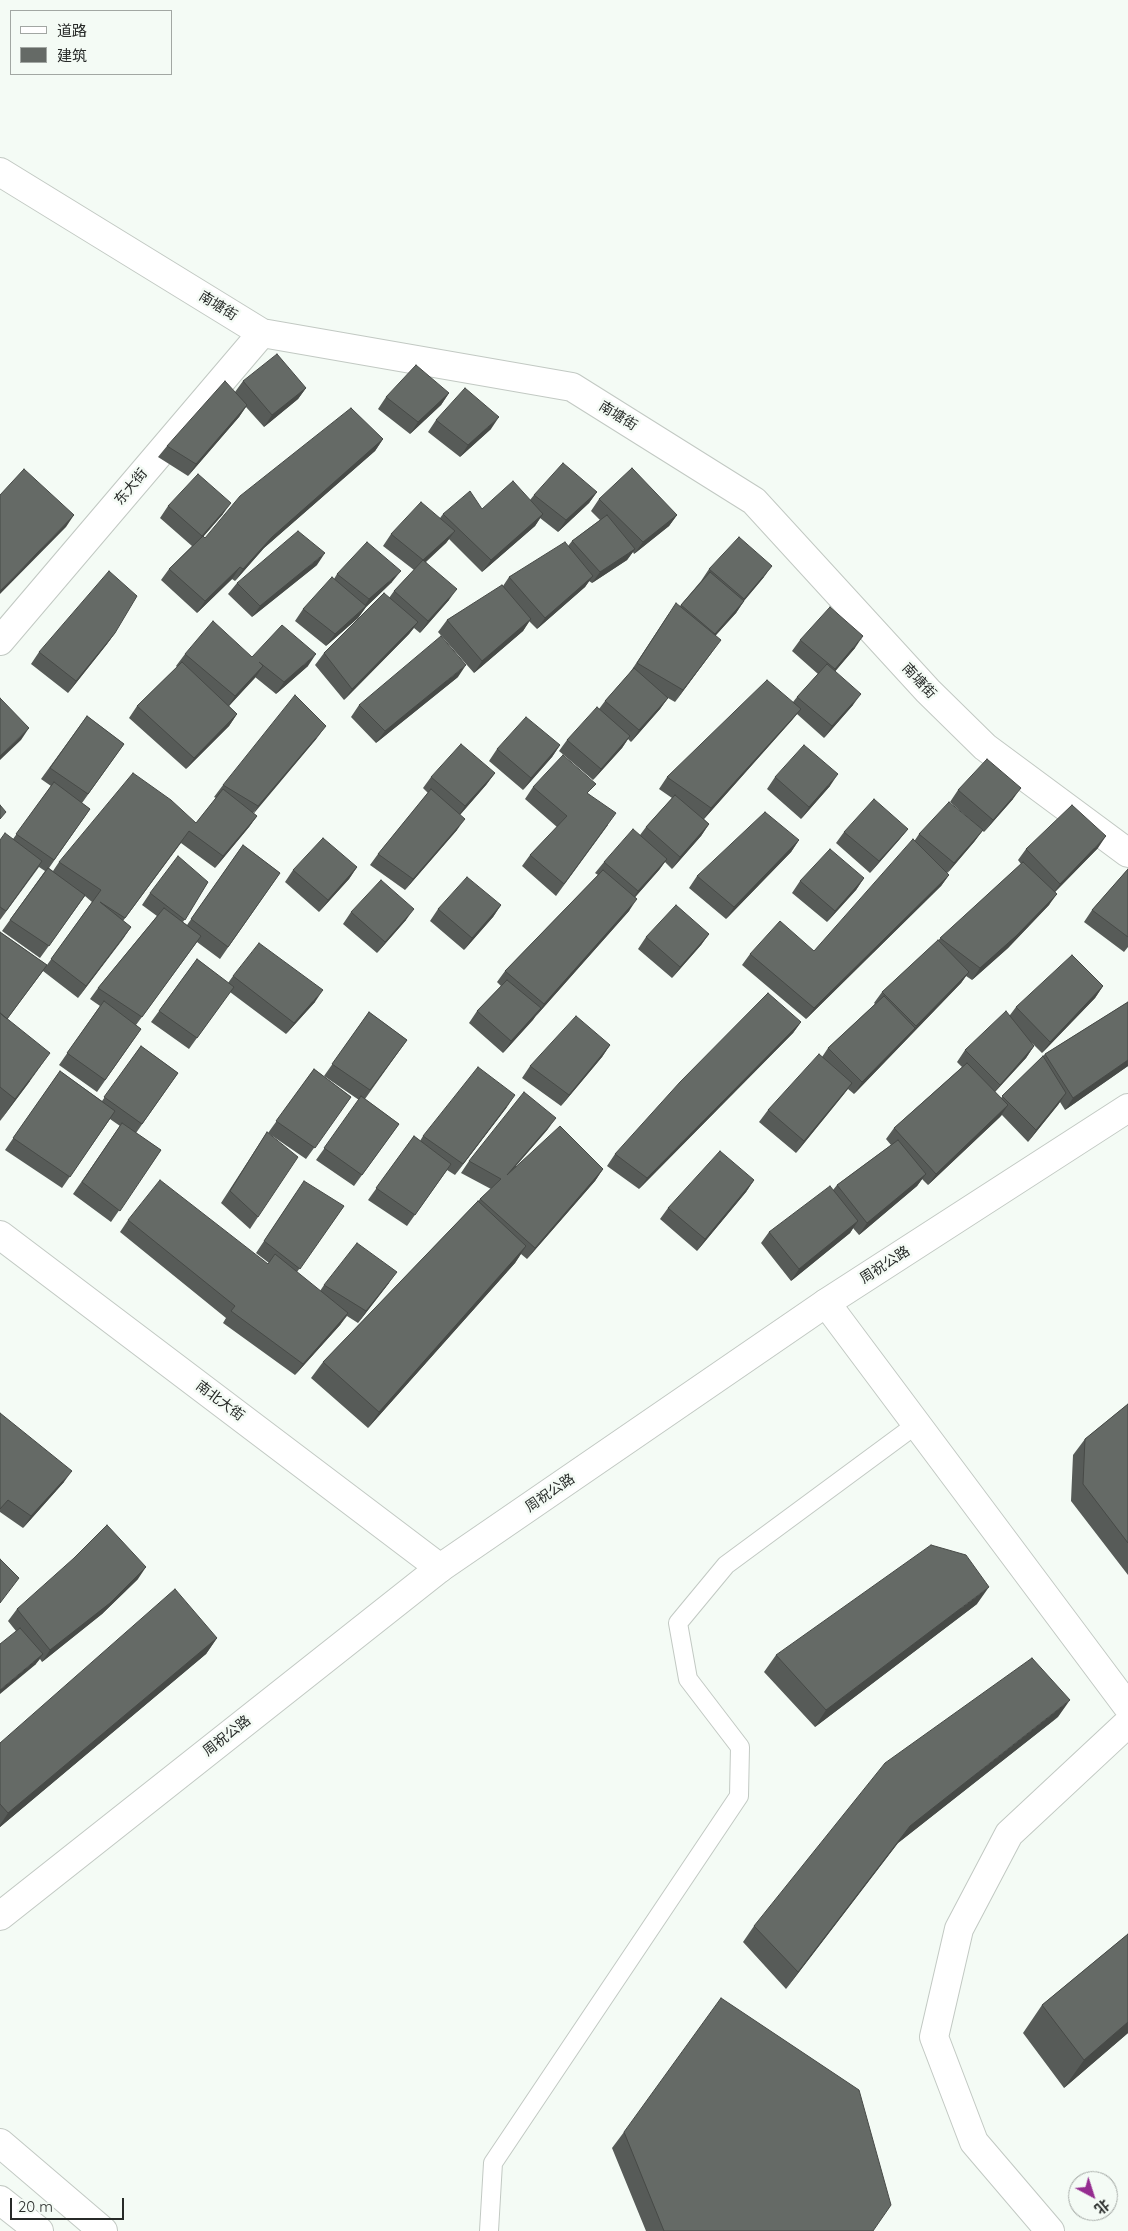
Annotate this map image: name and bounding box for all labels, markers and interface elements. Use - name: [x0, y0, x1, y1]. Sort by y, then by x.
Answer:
- legend: [10, 10, 172, 75]
- text: 道路: [57, 21, 87, 40]
- text: 建筑: [57, 46, 87, 65]
- street label: 南塘街: [196, 288, 240, 324]
- street label: 南塘街: [596, 398, 640, 434]
- street label: 东大街: [111, 466, 151, 508]
- street label: 南塘街: [899, 660, 939, 702]
- street label: 周祝公路: [857, 1243, 913, 1287]
- street label: 南北大街: [193, 1377, 247, 1425]
- street label: 周祝公路: [522, 1470, 578, 1516]
- street label: 周祝公路: [200, 1712, 254, 1760]
- north arrow: [1068, 2171, 1118, 2221]
- scale bar: [12, 2188, 126, 2220]
- text: 北: [1091, 2195, 1113, 2218]
- text: 20 m: [18, 2197, 53, 2216]

